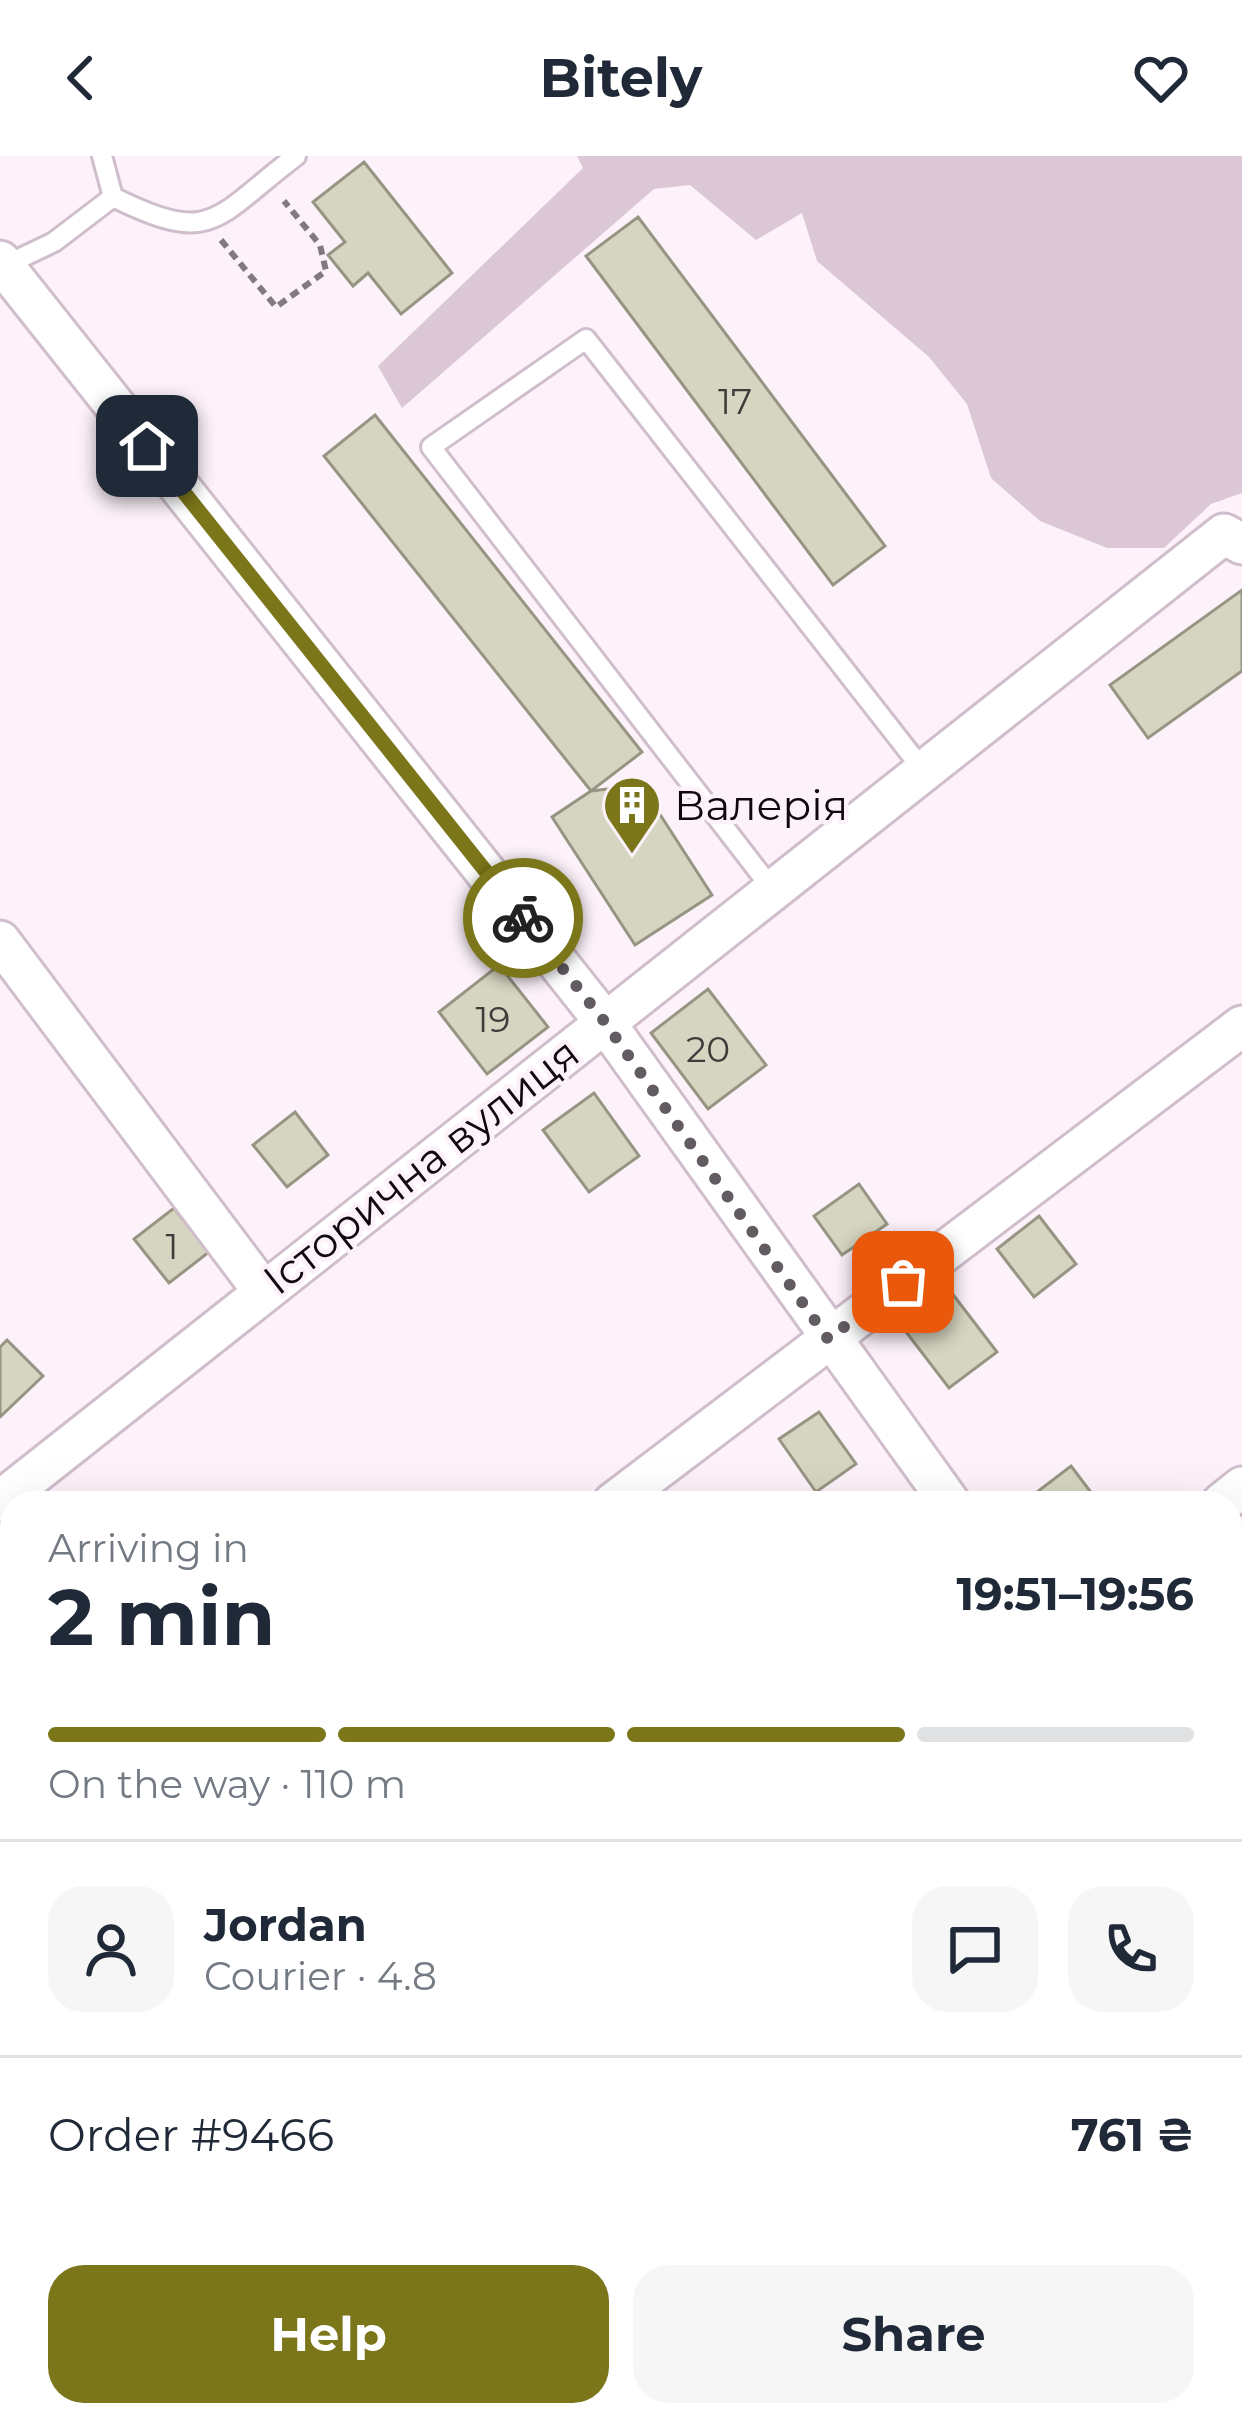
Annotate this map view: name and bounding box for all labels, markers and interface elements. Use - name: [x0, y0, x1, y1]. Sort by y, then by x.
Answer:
- icon: back: [48, 45, 114, 111]
- text: Bitely: [540, 45, 702, 111]
- icon: heart: [1128, 45, 1194, 111]
- house number: 17: [718, 379, 752, 423]
- pin: [96, 395, 198, 497]
- icon: home: [114, 413, 180, 479]
- building icon: Валерія: [601, 774, 663, 856]
- place label: Валерія: [674, 779, 848, 831]
- courier: [463, 858, 583, 978]
- icon: bike: [490, 885, 556, 951]
- house number: 19: [476, 997, 510, 1041]
- street label: Історична вулиця: [253, 1027, 589, 1305]
- house number: 20: [686, 1027, 730, 1071]
- house number: 1: [166, 1224, 179, 1268]
- pin: [852, 1231, 954, 1333]
- icon: bag: [870, 1249, 936, 1315]
- text: Arriving in: [48, 1524, 249, 1572]
- text: 19:51–19:56: [956, 1566, 1194, 1621]
- text: 2 min: [48, 1569, 275, 1665]
- text: On the way · 110 m: [48, 1760, 406, 1808]
- button: person: [48, 1886, 174, 2012]
- button: chat: [912, 1886, 1038, 2012]
- button: phone: [1068, 1886, 1194, 2012]
- text: Jordan: [204, 1897, 367, 1952]
- text: Courier · 4.8: [204, 1952, 437, 2000]
- text: Order #9466: [48, 2107, 334, 2162]
- text: 761 ₴: [1071, 2107, 1194, 2162]
- button: Help: [48, 2265, 609, 2403]
- button: Share: [633, 2265, 1194, 2403]

